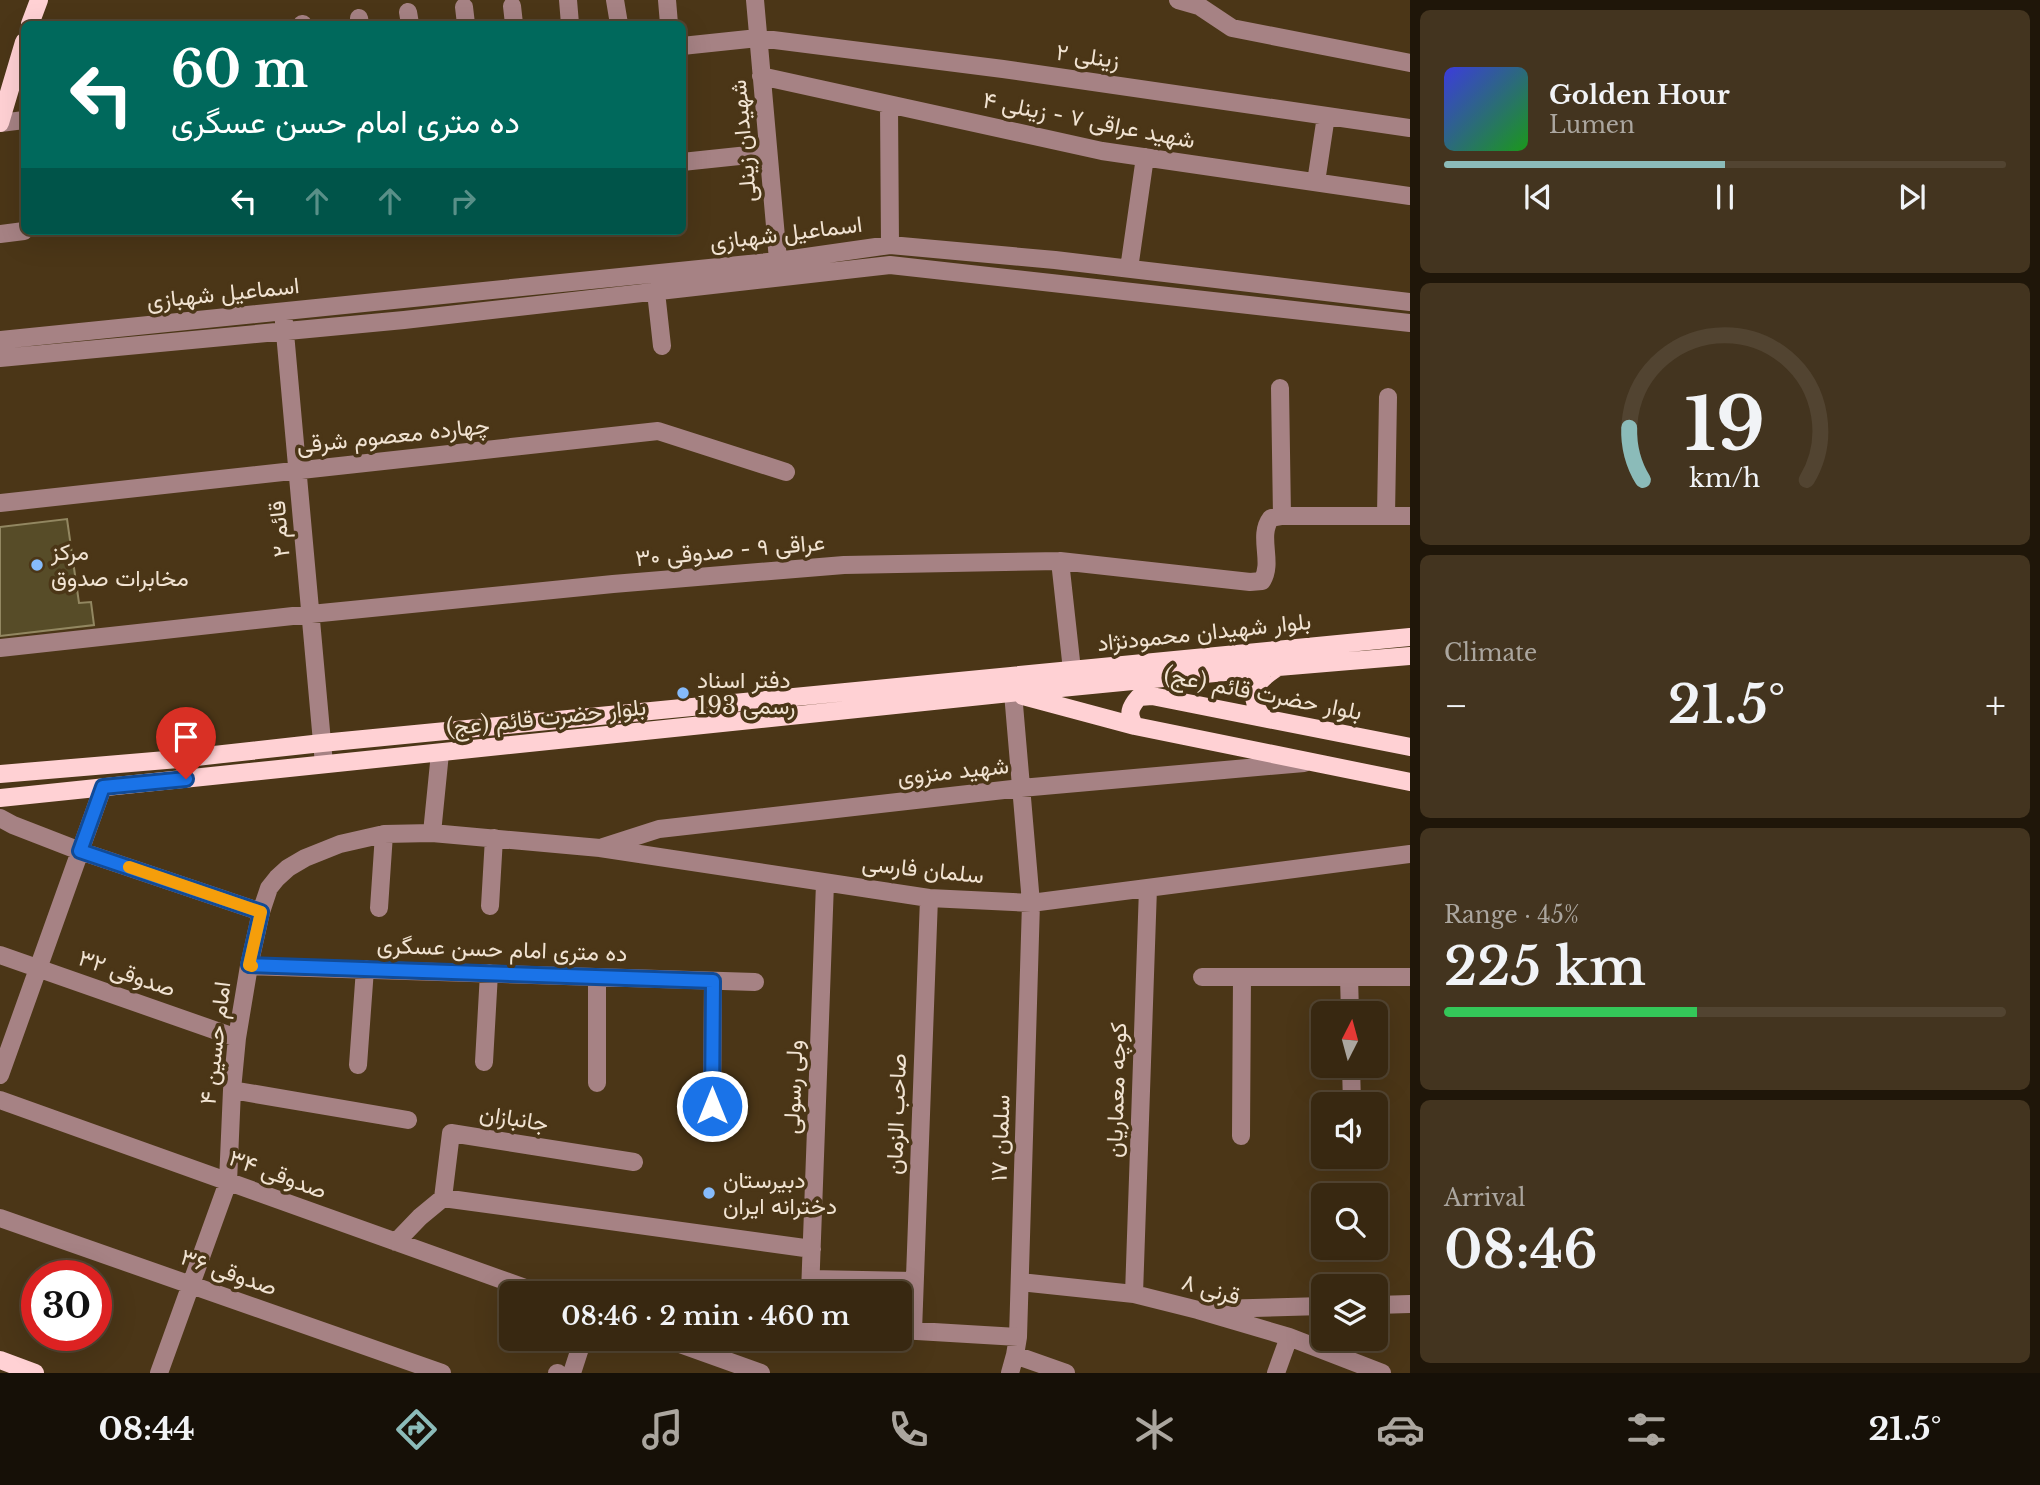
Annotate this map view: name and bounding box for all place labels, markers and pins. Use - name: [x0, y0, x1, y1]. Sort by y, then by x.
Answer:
- place label: مرکز مخابرات صدوق: [50, 538, 189, 593]
- marker: مرکز مخابرات صدوق: [29, 557, 45, 573]
- place label: دفتر اسناد رسمی 193: [697, 666, 795, 721]
- marker: دفتر اسناد رسمی 193: [675, 685, 691, 701]
- pin: [156, 707, 216, 779]
- place label: دبیرستان دخترانه ایران: [723, 1166, 837, 1221]
- marker: دبیرستان دخترانه ایران: [701, 1185, 717, 1201]

